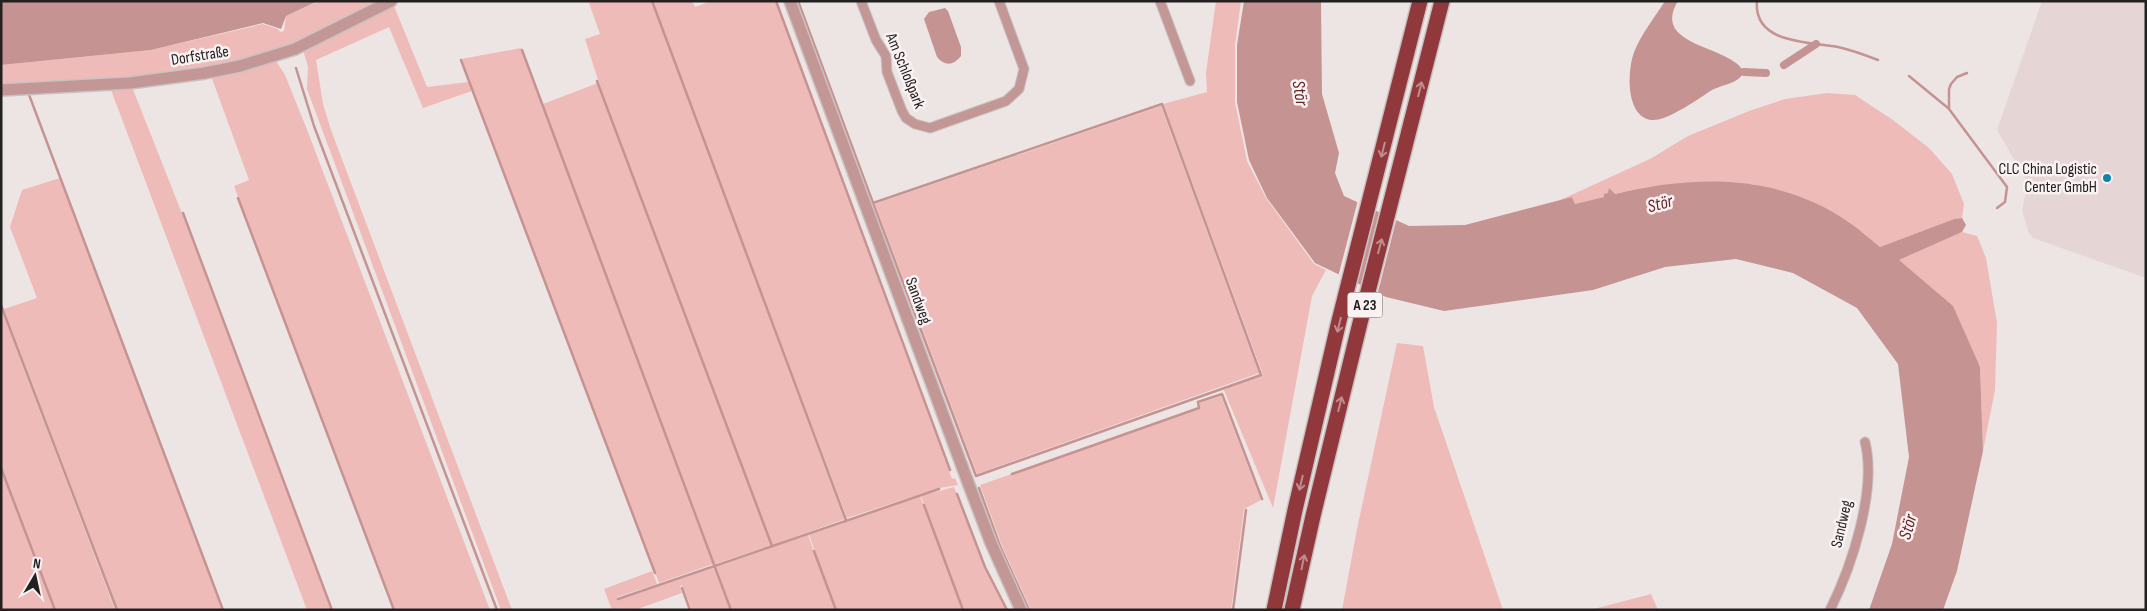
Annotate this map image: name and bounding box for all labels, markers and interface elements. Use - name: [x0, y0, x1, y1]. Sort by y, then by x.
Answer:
- street label: Am Schloßpark: [881, 29, 929, 112]
- street label: Dorfstraße: [170, 42, 230, 70]
- water label: Stör: [1288, 79, 1312, 108]
- one-way arrow: [1416, 81, 1425, 97]
- one-way arrow: [1378, 142, 1387, 158]
- place label: CLC China Logistic Center GmbH: [1998, 160, 2097, 197]
- marker: CLC China Logistic Center GmbH: [2101, 172, 2113, 184]
- water label: Stör: [1645, 190, 1676, 217]
- one-way arrow: [1376, 239, 1385, 255]
- street label: Sandweg: [901, 275, 935, 327]
- road number: A 23: [1348, 292, 1382, 318]
- one-way arrow: [1334, 316, 1343, 332]
- one-way arrow: [1336, 396, 1345, 412]
- one-way arrow: [1296, 475, 1305, 491]
- street label: Sandweg: [1827, 498, 1857, 550]
- water label: Stör: [1894, 511, 1922, 542]
- north arrow: [10, 551, 60, 601]
- text: N: [32, 555, 42, 573]
- one-way arrow: [1299, 555, 1308, 571]

